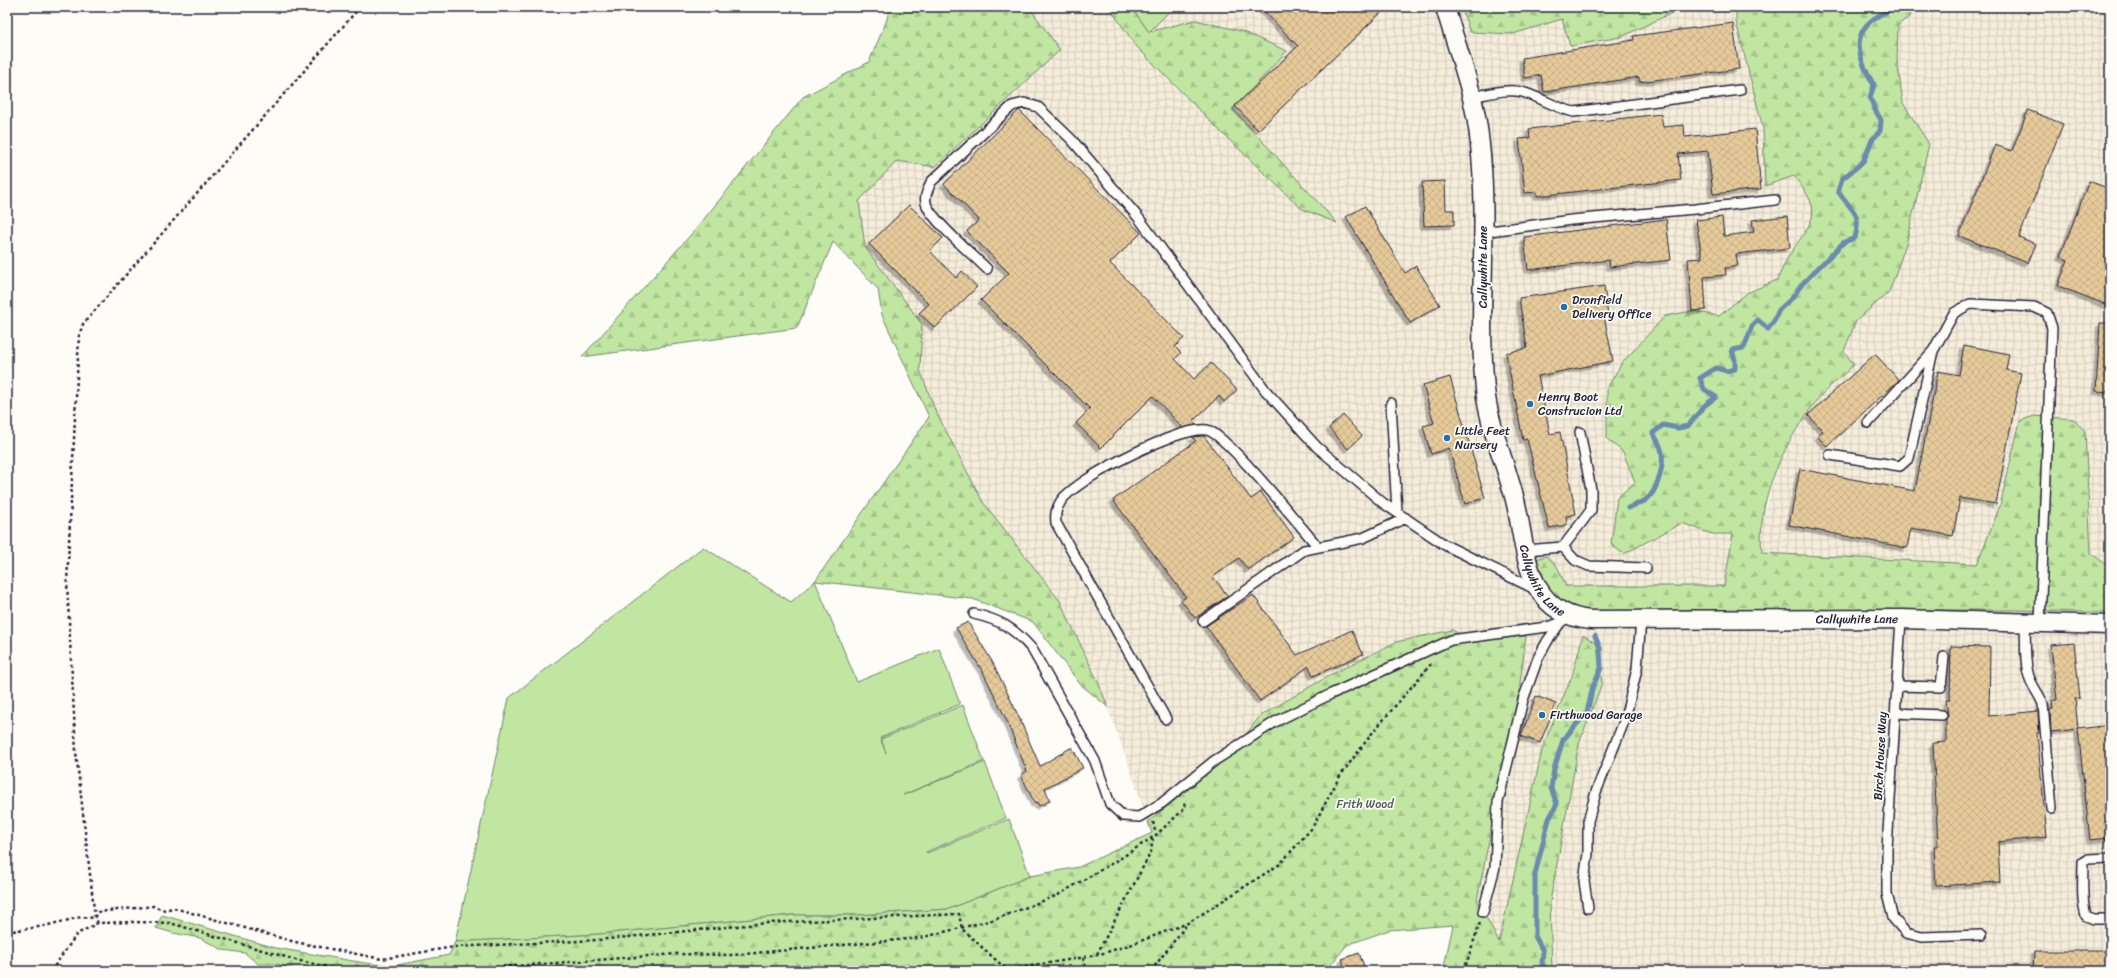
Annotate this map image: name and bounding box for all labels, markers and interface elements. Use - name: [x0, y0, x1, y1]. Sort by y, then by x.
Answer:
- street label: Callywhite Lane: [1472, 226, 1494, 308]
- place label: Dronfield Delivery Office: [1572, 289, 1652, 325]
- marker: Dronfield Delivery Office: [1559, 302, 1569, 312]
- place label: Henry Boot Construcion Ltd: [1538, 386, 1623, 422]
- marker: Henry Boot Construcion Ltd: [1525, 399, 1535, 409]
- place label: Little Feet Nursery: [1455, 420, 1510, 456]
- marker: Little Feet Nursery: [1442, 433, 1452, 443]
- street label: Callywhite Lane: [1513, 543, 1569, 623]
- street label: Callywhite Lane: [1816, 608, 1898, 630]
- place label: Firthwood Garage: [1550, 704, 1643, 726]
- marker: Firthwood Garage: [1537, 710, 1547, 720]
- street label: Birch House Way: [1867, 710, 1893, 801]
- park label: Frith Wood: [1336, 793, 1395, 815]

